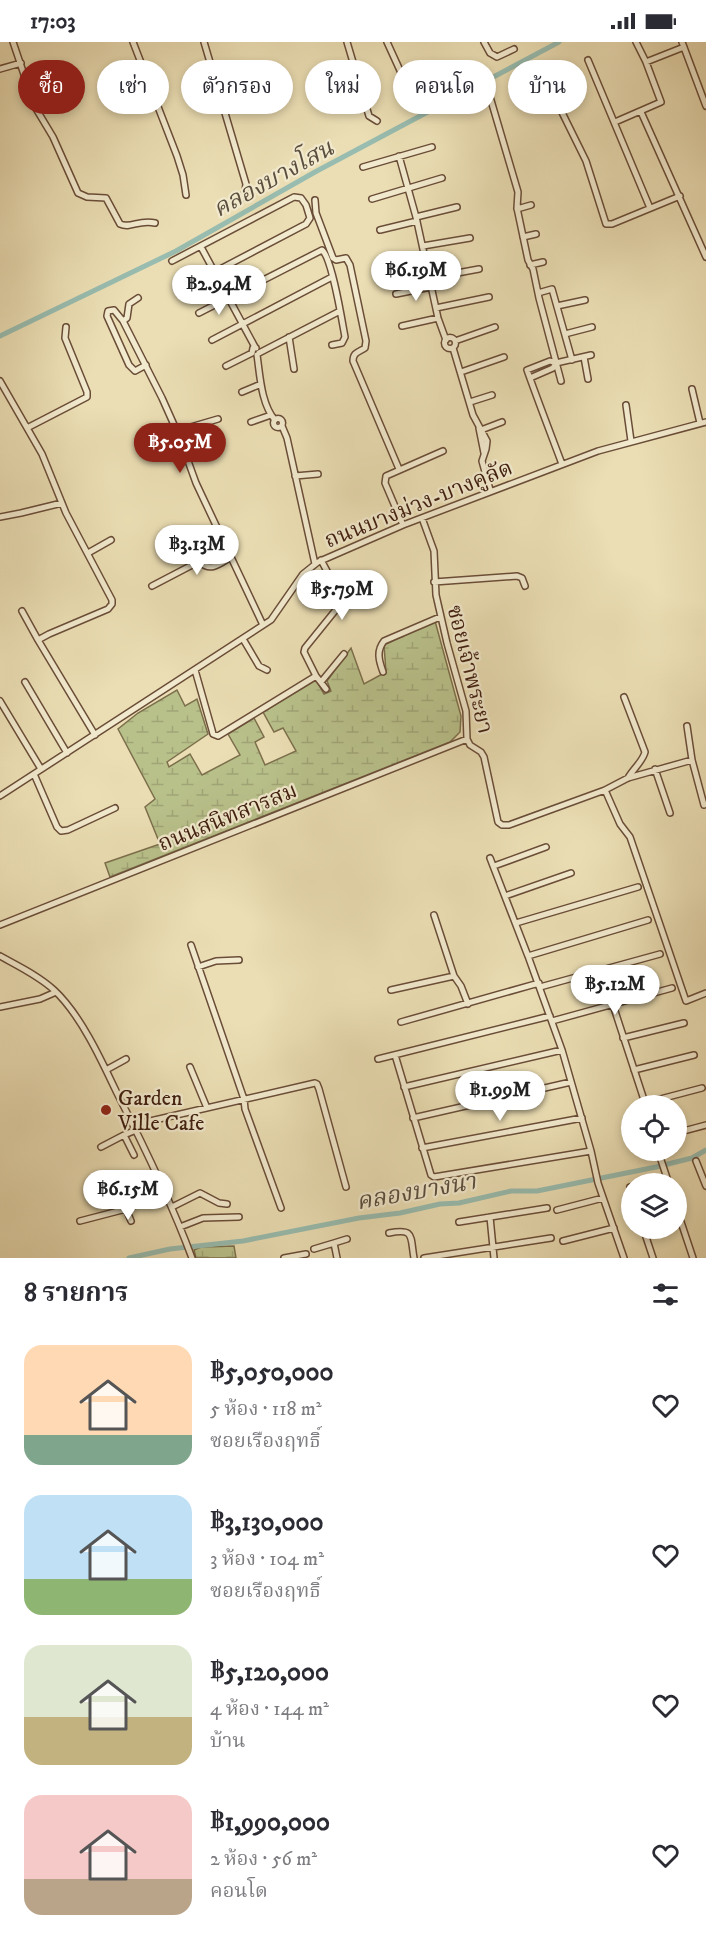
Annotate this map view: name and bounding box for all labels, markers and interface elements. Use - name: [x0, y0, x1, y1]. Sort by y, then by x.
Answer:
- text: 17:03: [30, 8, 75, 35]
- chip: ซื้อ: [18, 60, 85, 114]
- chip: เช่า: [97, 60, 169, 114]
- chip: ตัวกรอง: [181, 60, 293, 114]
- chip: ใหม่: [305, 60, 381, 114]
- chip: คอนโด: [393, 60, 496, 114]
- chip: บ้าน: [508, 60, 587, 114]
- water label: คลองบางโสน: [206, 131, 339, 224]
- pin: ฿6.19M: [367, 251, 465, 302]
- text: ฿6.19M: [385, 258, 447, 283]
- pin: ฿2.94M: [170, 265, 268, 316]
- text: ฿2.94M: [186, 272, 252, 297]
- pin: ฿5.05M: [131, 423, 229, 474]
- text: ฿5.05M: [148, 430, 212, 455]
- street label: ถนนบางม่วง-บางคูลัด: [321, 454, 517, 554]
- pin: ฿3.13M: [148, 525, 246, 576]
- text: ฿3.13M: [169, 532, 225, 557]
- pin: ฿5.79M: [293, 570, 391, 621]
- text: ฿5.79M: [311, 577, 373, 602]
- street label: ซอยเจ้าพระยา: [441, 602, 499, 736]
- street label: ถนนสนิทสารสม: [154, 777, 301, 858]
- pin: ฿5.12M: [566, 965, 664, 1016]
- text: ฿5.12M: [585, 972, 645, 997]
- pin: ฿1.99M: [451, 1071, 549, 1122]
- text: ฿1.99M: [469, 1078, 531, 1103]
- place label: Garden Ville Cafe: [117, 1085, 204, 1137]
- map controls: [621, 1095, 687, 1239]
- button: locate: [621, 1095, 687, 1161]
- marker: Garden Ville Cafe: [99, 1103, 113, 1117]
- water label: คลองบางนา: [354, 1166, 480, 1217]
- pin: ฿6.15M: [79, 1170, 177, 1221]
- button: layers: [621, 1173, 687, 1239]
- text: ฿6.15M: [97, 1177, 159, 1202]
- text: 8 รายการ: [24, 1277, 128, 1310]
- icon: filters: [649, 1278, 682, 1311]
- text: ฿5,050,000: [210, 1356, 334, 1389]
- icon: home: [72, 1369, 144, 1441]
- icon: heart: [649, 1389, 682, 1422]
- text: 5 ห้อง · 118 m²: [210, 1397, 322, 1422]
- text: ซอยเรืองฤทธิ์: [210, 1429, 321, 1454]
- text: ฿3,130,000: [210, 1506, 323, 1539]
- icon: home: [72, 1519, 144, 1591]
- icon: heart: [649, 1539, 682, 1572]
- text: 3 ห้อง · 104 m²: [210, 1547, 324, 1572]
- text: ซอยเรืองฤทธิ์: [210, 1579, 321, 1604]
- text: ฿5,120,000: [210, 1656, 329, 1689]
- icon: home: [72, 1669, 144, 1741]
- icon: heart: [649, 1689, 682, 1722]
- text: 4 ห้อง · 144 m²: [210, 1697, 329, 1722]
- text: บ้าน: [210, 1729, 246, 1754]
- text: ฿1,990,000: [210, 1806, 330, 1839]
- icon: home: [72, 1819, 144, 1891]
- icon: heart: [649, 1839, 682, 1872]
- text: 2 ห้อง · 56 m²: [210, 1847, 317, 1872]
- text: คอนโด: [210, 1879, 268, 1904]

